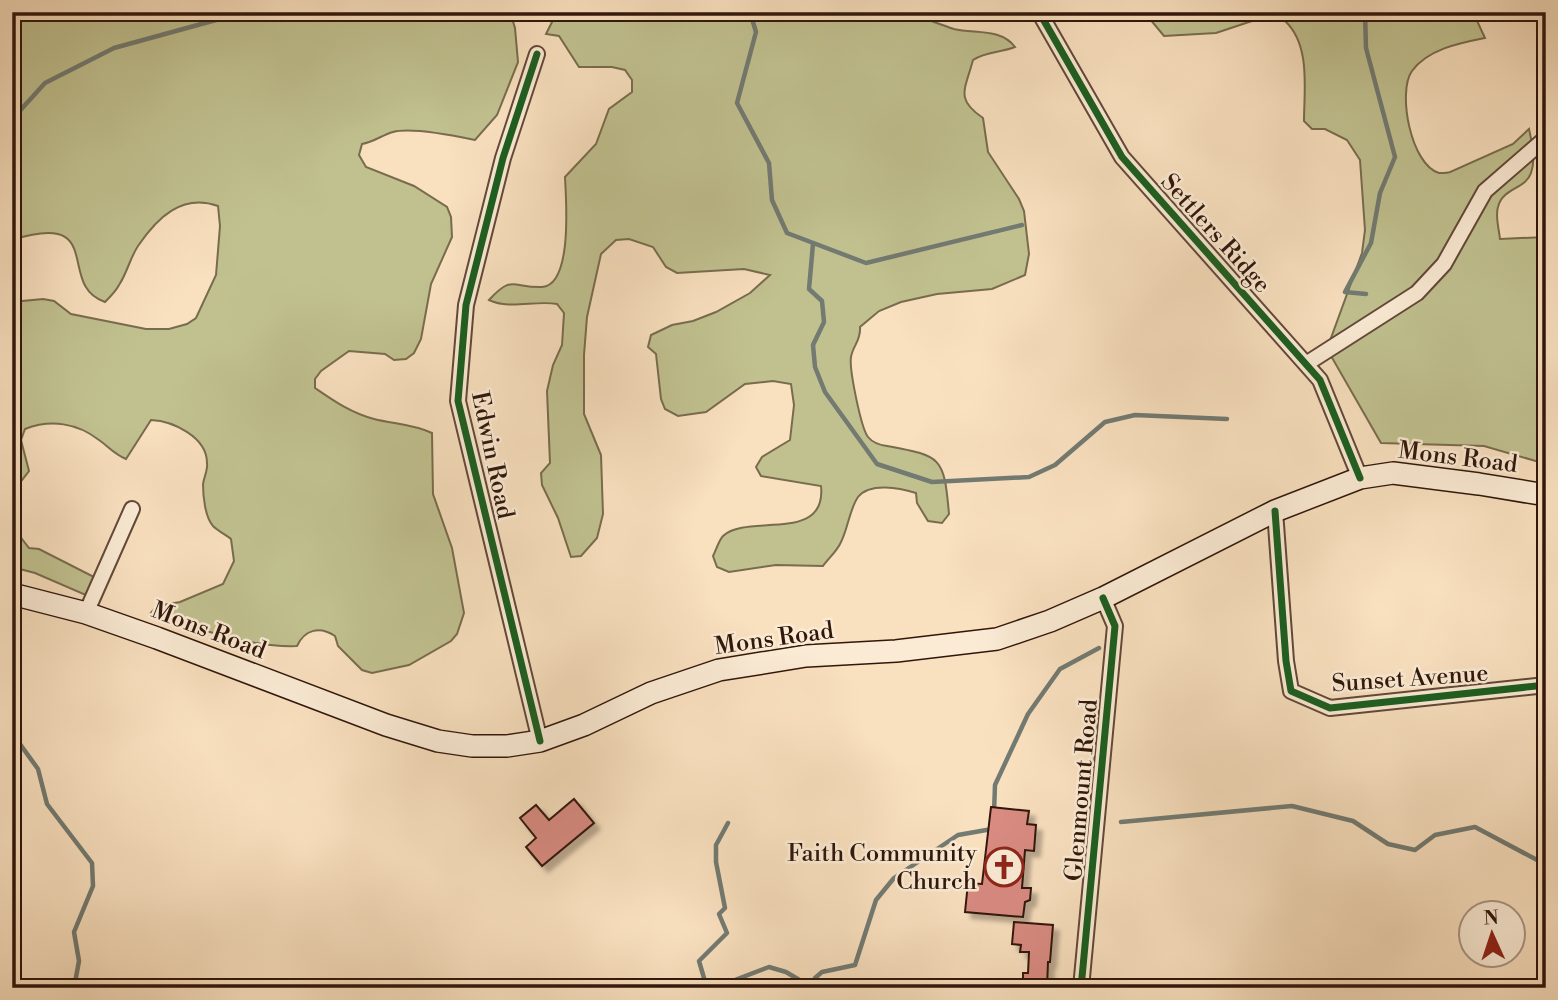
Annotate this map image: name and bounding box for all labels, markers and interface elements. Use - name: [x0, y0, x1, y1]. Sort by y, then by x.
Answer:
- street label: Settlers Ridge: [1154, 168, 1277, 300]
- street label: Edwin Road: [464, 389, 520, 522]
- street label: Mons Road: [1396, 436, 1520, 480]
- street label: Mons Road: [147, 595, 270, 667]
- street label: Mons Road: [713, 616, 836, 662]
- street label: Sunset Avenue: [1331, 659, 1489, 699]
- street label: Glenmount Road: [1059, 697, 1105, 882]
- place label: Faith Community Church: [787, 839, 977, 897]
- church icon: Faith Community Church: [983, 846, 1025, 888]
- north arrow: [1456, 898, 1526, 968]
- text: N: [1483, 906, 1499, 930]

